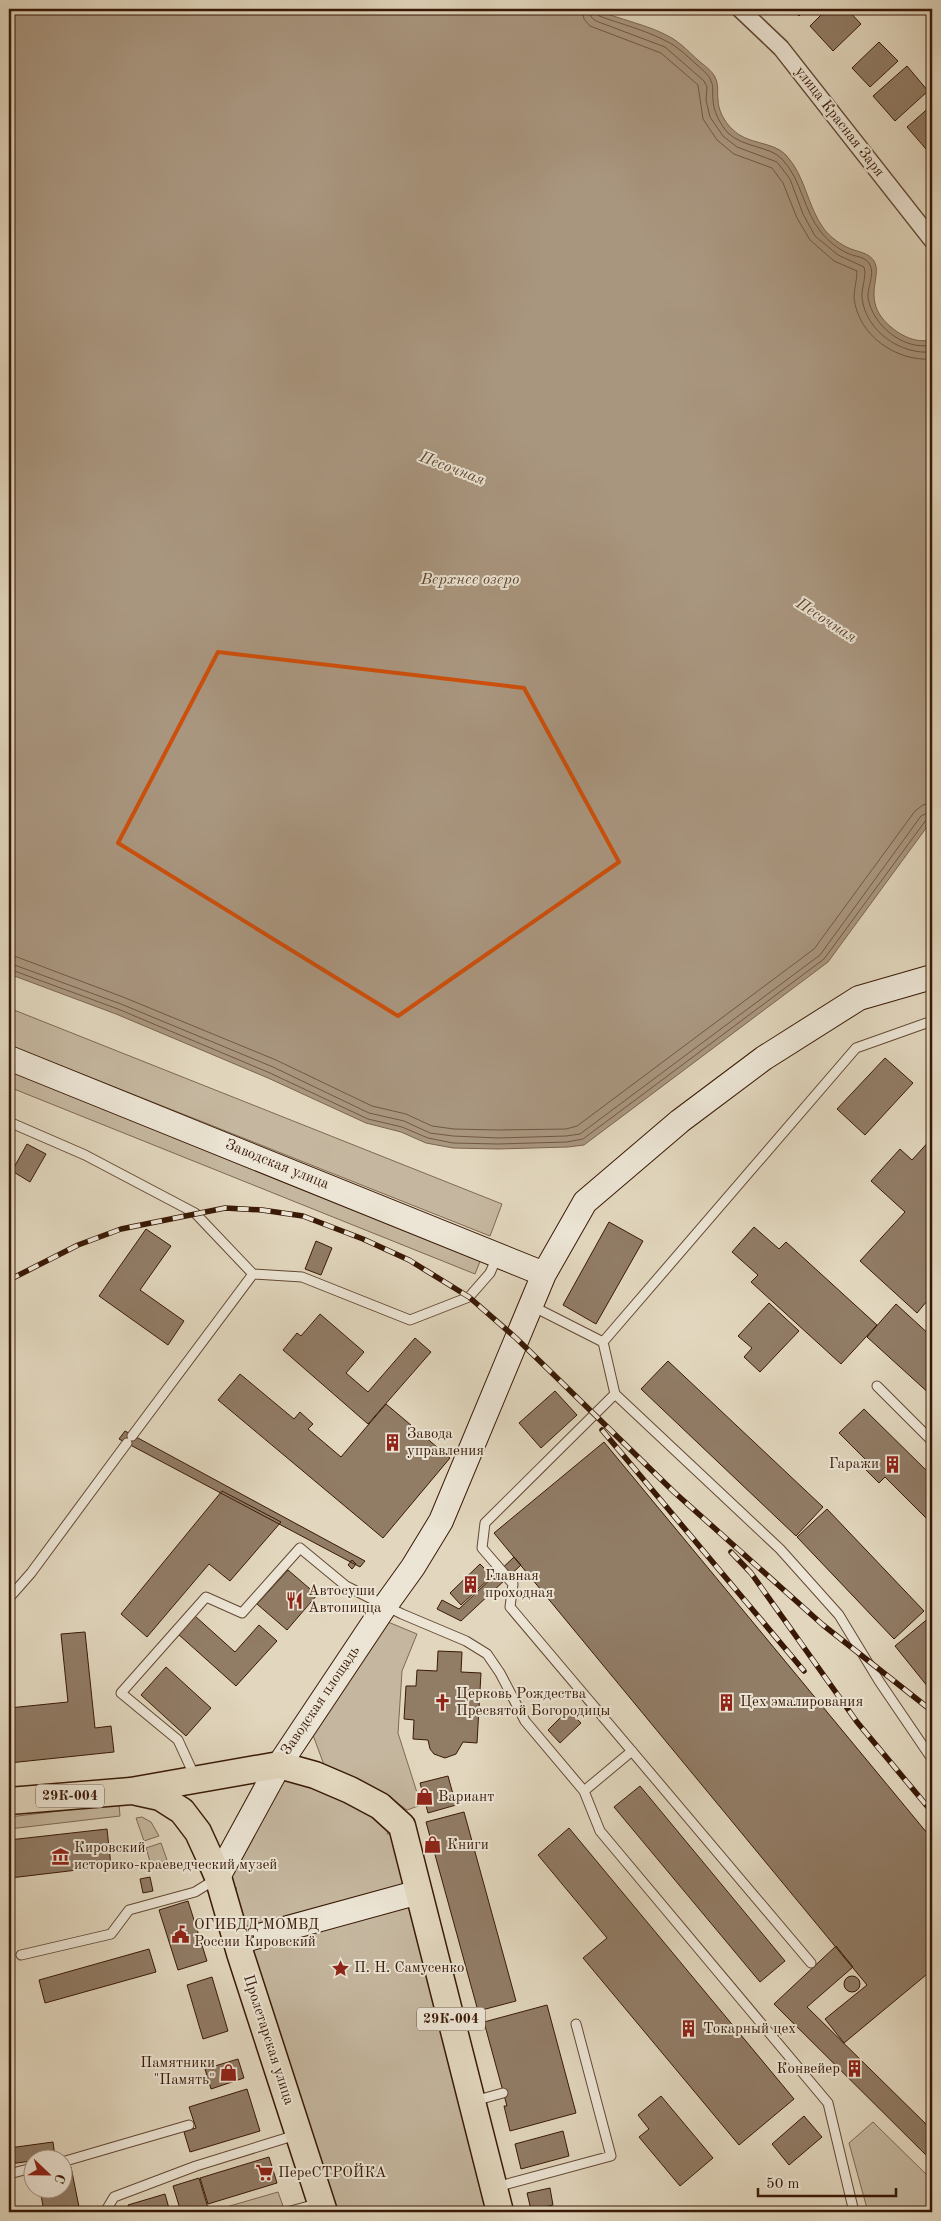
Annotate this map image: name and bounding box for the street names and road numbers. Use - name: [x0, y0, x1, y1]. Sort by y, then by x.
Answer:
- street label: улица Красная Заря: [791, 64, 887, 180]
- street label: Заводская улица: [223, 1137, 331, 1193]
- street label: Заводская площадь: [279, 1644, 363, 1758]
- road number: 29К-004: [36, 1784, 104, 1808]
- street label: Пролетарская улица: [240, 1973, 296, 2107]
- road number: 29К-004: [417, 2008, 485, 2030]

